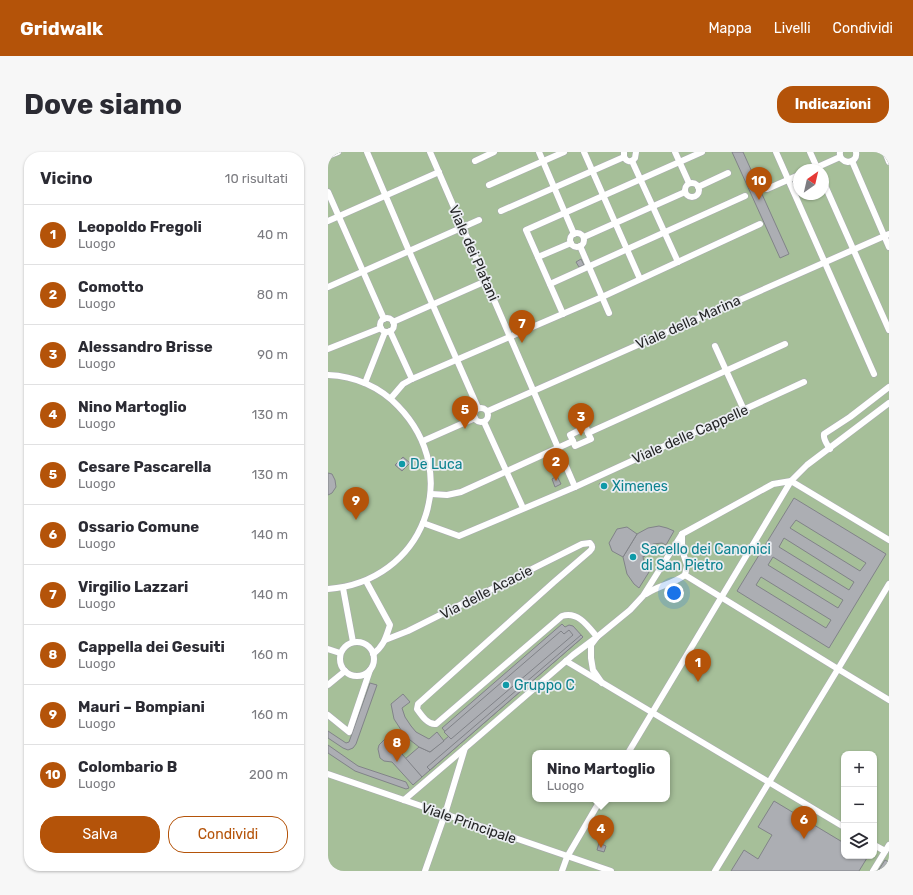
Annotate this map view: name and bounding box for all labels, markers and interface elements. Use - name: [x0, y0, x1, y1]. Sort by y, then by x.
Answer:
- text: Gridwalk: [20, 17, 103, 40]
- text: Mappa: [708, 20, 752, 37]
- text: Livelli: [774, 20, 811, 37]
- text: Condividi: [833, 20, 893, 37]
- button: Indicazioni: [777, 86, 889, 123]
- text: Dove siamo: [24, 88, 182, 121]
- north arrow: [793, 164, 829, 200]
- pin: 10: [746, 167, 772, 200]
- text: Vicino: [40, 168, 93, 188]
- text: 10 risultati: [225, 171, 288, 186]
- street label: Viale dei Platani: [445, 203, 502, 304]
- text: Leopoldo Fregoli: [78, 218, 202, 236]
- text: 1: [50, 227, 56, 242]
- text: 40 m: [257, 227, 288, 242]
- text: Luogo: [78, 236, 116, 251]
- text: Comotto: [78, 278, 144, 296]
- text: 2: [49, 287, 57, 302]
- text: 80 m: [257, 287, 288, 302]
- street label: Viale della Marina: [633, 292, 743, 353]
- text: Luogo: [78, 296, 116, 311]
- pin: 7: [509, 310, 535, 343]
- text: Alessandro Brisse: [78, 338, 213, 356]
- text: 3: [49, 347, 57, 362]
- text: 90 m: [257, 347, 288, 362]
- text: Luogo: [78, 356, 116, 371]
- pin: 5: [452, 396, 478, 429]
- text: Nino Martoglio: [78, 398, 187, 416]
- street label: Viale delle Cappelle: [629, 401, 751, 468]
- pin: 3: [568, 403, 594, 436]
- text: 4: [49, 407, 57, 422]
- text: 130 m: [252, 407, 288, 422]
- text: Luogo: [78, 416, 116, 431]
- pin: 2: [543, 448, 569, 481]
- place label: De Luca: [410, 456, 462, 473]
- text: Cesare Pascarella: [78, 458, 211, 476]
- marker: De Luca: [397, 459, 407, 469]
- text: 5: [49, 467, 57, 482]
- text: 130 m: [252, 467, 288, 482]
- text: Luogo: [78, 476, 116, 491]
- place label: Ximenes: [612, 478, 668, 495]
- marker: Ximenes: [599, 481, 609, 491]
- pin: 9: [343, 487, 369, 520]
- text: Ossario Comune: [78, 518, 199, 536]
- text: 6: [49, 527, 57, 542]
- text: 140 m: [251, 527, 288, 542]
- text: Luogo: [78, 536, 116, 551]
- place label: Sacello dei Canonici di San Pietro: [641, 541, 771, 574]
- marker: Sacello dei Canonici di San Pietro: [628, 552, 638, 562]
- street label: Via delle Acacie: [437, 562, 535, 623]
- text: Virgilio Lazzari: [78, 578, 188, 596]
- your location: [664, 583, 684, 603]
- text: 7: [49, 587, 57, 602]
- text: 140 m: [251, 587, 288, 602]
- text: Luogo: [78, 596, 116, 611]
- text: Cappella dei Gesuiti: [78, 638, 225, 656]
- text: 8: [49, 647, 57, 662]
- text: 160 m: [252, 647, 288, 662]
- pin: 1: [685, 649, 711, 682]
- text: Luogo: [78, 656, 116, 671]
- place label: Gruppo C: [514, 677, 575, 694]
- marker: Gruppo C: [501, 680, 511, 690]
- text: Mauri – Bompiani: [78, 698, 205, 716]
- text: 9: [49, 707, 57, 722]
- text: 160 m: [252, 707, 288, 722]
- text: Luogo: [78, 716, 116, 731]
- pin: 8: [384, 729, 410, 762]
- popup: [532, 750, 670, 802]
- map controls: [841, 751, 877, 859]
- button: +: [841, 751, 877, 787]
- text: Colombario B: [78, 758, 177, 776]
- text: Nino Martoglio: [547, 760, 655, 778]
- text: 10: [45, 767, 61, 782]
- text: 200 m: [249, 767, 288, 782]
- text: Luogo: [78, 776, 116, 791]
- text: Luogo: [547, 778, 584, 793]
- button: −: [841, 787, 877, 823]
- street label: Viale Principale: [419, 799, 519, 848]
- pin: 6: [791, 806, 817, 839]
- pin: 4: [588, 815, 614, 848]
- button: Salva: [40, 816, 160, 853]
- button: Condividi: [168, 816, 288, 853]
- button: layers: [841, 823, 877, 859]

